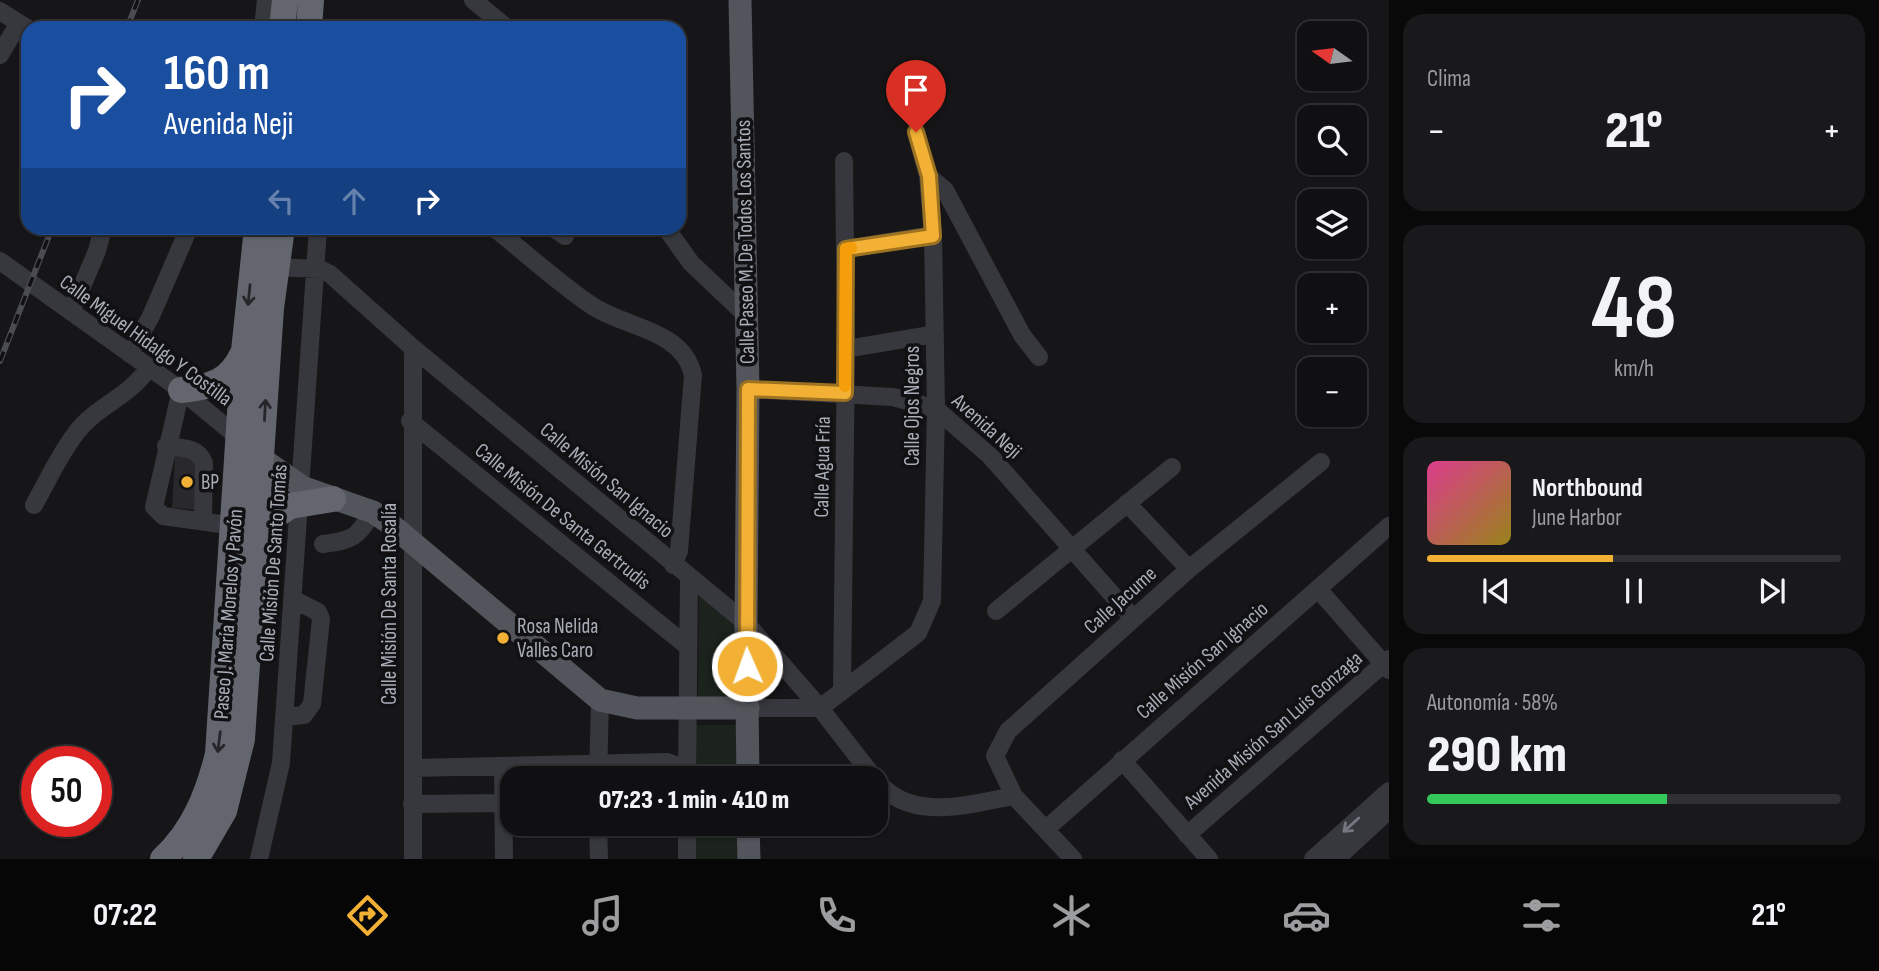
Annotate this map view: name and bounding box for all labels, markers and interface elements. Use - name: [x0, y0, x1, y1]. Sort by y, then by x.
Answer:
- north arrow: [1297, 21, 1367, 91]
- map controls: [1297, 21, 1367, 427]
- text: 160 m: [164, 45, 270, 104]
- icon: right: [49, 49, 140, 140]
- pin: [886, 60, 946, 132]
- text: Clima: [1427, 65, 1471, 93]
- icon: arrive: [897, 71, 935, 109]
- text: 21°: [1605, 100, 1663, 163]
- text: Avenida Neji: [164, 105, 294, 144]
- button: search: [1297, 105, 1367, 175]
- text: −: [1427, 109, 1446, 154]
- text: +: [1822, 109, 1841, 154]
- street label: Calle Paseo M. De Todos Los Santos: [731, 120, 760, 364]
- icon: left: [262, 182, 300, 220]
- icon: ahead: [335, 182, 373, 220]
- icon: right: [408, 182, 446, 220]
- button: layers: [1297, 189, 1367, 259]
- text: 48: [1591, 255, 1677, 364]
- street label: Calle Miguel Hidalgo Y Costilla: [55, 269, 237, 411]
- button: +: [1297, 273, 1367, 343]
- one-way arrow: [243, 283, 256, 306]
- street label: Calle Ojos Negros: [900, 346, 925, 466]
- text: km/h: [1614, 355, 1654, 383]
- button: −: [1297, 357, 1367, 427]
- street label: Avenida Neji: [946, 388, 1027, 464]
- one-way arrow: [259, 399, 272, 421]
- street label: Calle Agua Fría: [809, 416, 836, 518]
- street label: Calle Misión San Ignacio: [535, 417, 678, 543]
- street label: Calle Misión De Santa Gertrudis: [470, 438, 656, 595]
- street label: Calle Misión De Santo Tomás: [254, 463, 293, 663]
- place label: BP: [201, 470, 219, 495]
- text: Northbound: [1532, 473, 1643, 504]
- marker: BP: [179, 474, 195, 490]
- street label: Calle Misión De Santa Rosalía: [377, 503, 402, 705]
- text: June Harbor: [1532, 504, 1622, 532]
- street label: Paseo J. María Morelos y Pavón: [209, 508, 248, 720]
- street label: Calle Jacume: [1079, 561, 1162, 639]
- icon: previous: [1477, 572, 1515, 610]
- icon: pause: [1615, 572, 1653, 610]
- icon: next: [1753, 572, 1791, 610]
- street label: Calle Misión San Ignacio: [1131, 596, 1273, 724]
- place label: Rosa Nelida Valles Caro: [517, 614, 598, 663]
- position arrow: [710, 629, 784, 703]
- marker: Rosa Nelida Valles Caro: [495, 630, 511, 646]
- street label: Avenida Misión San Luis Gonzaga: [1178, 646, 1368, 815]
- text: Autonomía · 58%: [1427, 689, 1558, 717]
- text: 290 km: [1427, 724, 1567, 787]
- one-way arrow: [212, 730, 225, 753]
- speed limit sign: 50: [21, 746, 112, 837]
- text: 07:23 · 1 min · 410 m: [599, 785, 789, 816]
- one-way arrow: [1342, 817, 1360, 833]
- icon: directions: [343, 891, 392, 940]
- icon: music: [578, 891, 627, 940]
- icon: phone: [812, 891, 861, 940]
- icon: climate: [1047, 891, 1096, 940]
- icon: car: [1282, 891, 1331, 940]
- icon: filters: [1517, 891, 1566, 940]
- text: 07:22: [93, 896, 157, 935]
- text: 21°: [1751, 896, 1786, 935]

